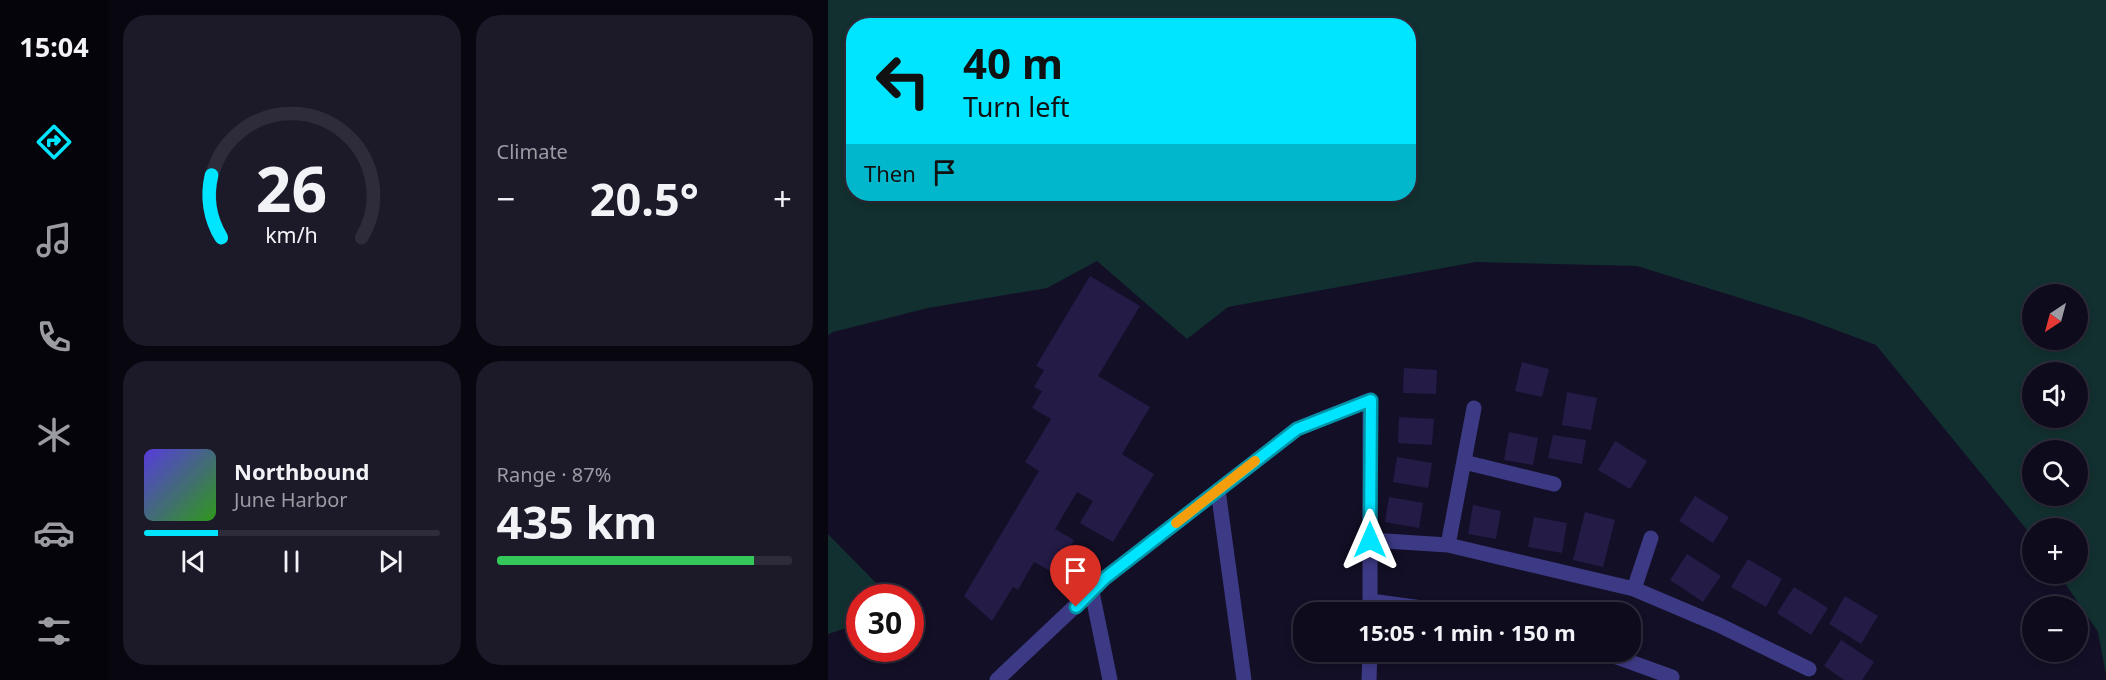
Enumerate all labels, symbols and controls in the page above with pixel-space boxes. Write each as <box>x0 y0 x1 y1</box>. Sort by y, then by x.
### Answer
text: 15:04 <box>19 28 89 65</box>
text: 40 m <box>963 34 1063 91</box>
icon: left <box>864 42 942 120</box>
text: Turn left <box>963 88 1069 125</box>
icon: directions <box>33 121 75 163</box>
text: Climate <box>497 138 568 165</box>
text: 26 <box>256 145 327 230</box>
icon: arrive <box>928 156 961 189</box>
text: Then <box>864 158 916 188</box>
text: 20.5° <box>590 168 699 229</box>
text: − <box>497 176 515 221</box>
text: + <box>773 176 792 221</box>
icon: music <box>33 219 75 261</box>
text: km/h <box>265 220 318 249</box>
north arrow <box>2022 284 2088 350</box>
map controls <box>2022 284 2088 662</box>
icon: phone <box>33 316 75 358</box>
button: sound <box>2022 362 2088 428</box>
icon: climate <box>33 414 75 456</box>
button: search <box>2022 440 2088 506</box>
text: Northbound <box>234 456 369 486</box>
text: Range · 87% <box>497 461 611 488</box>
text: June Harbor <box>234 486 348 513</box>
text: 435 km <box>497 491 657 552</box>
position arrow <box>1338 508 1402 572</box>
icon: car <box>33 512 75 554</box>
button: + <box>2022 518 2088 584</box>
icon: previous <box>177 545 210 578</box>
icon: pause <box>275 545 308 578</box>
icon: next <box>374 545 407 578</box>
pin <box>1050 545 1101 607</box>
icon: arrive <box>1059 554 1092 587</box>
speed limit sign: 30 <box>846 584 924 662</box>
button: − <box>2022 596 2088 662</box>
icon: filters <box>33 610 75 652</box>
text: 15:05 · 1 min · 150 m <box>1358 617 1576 647</box>

